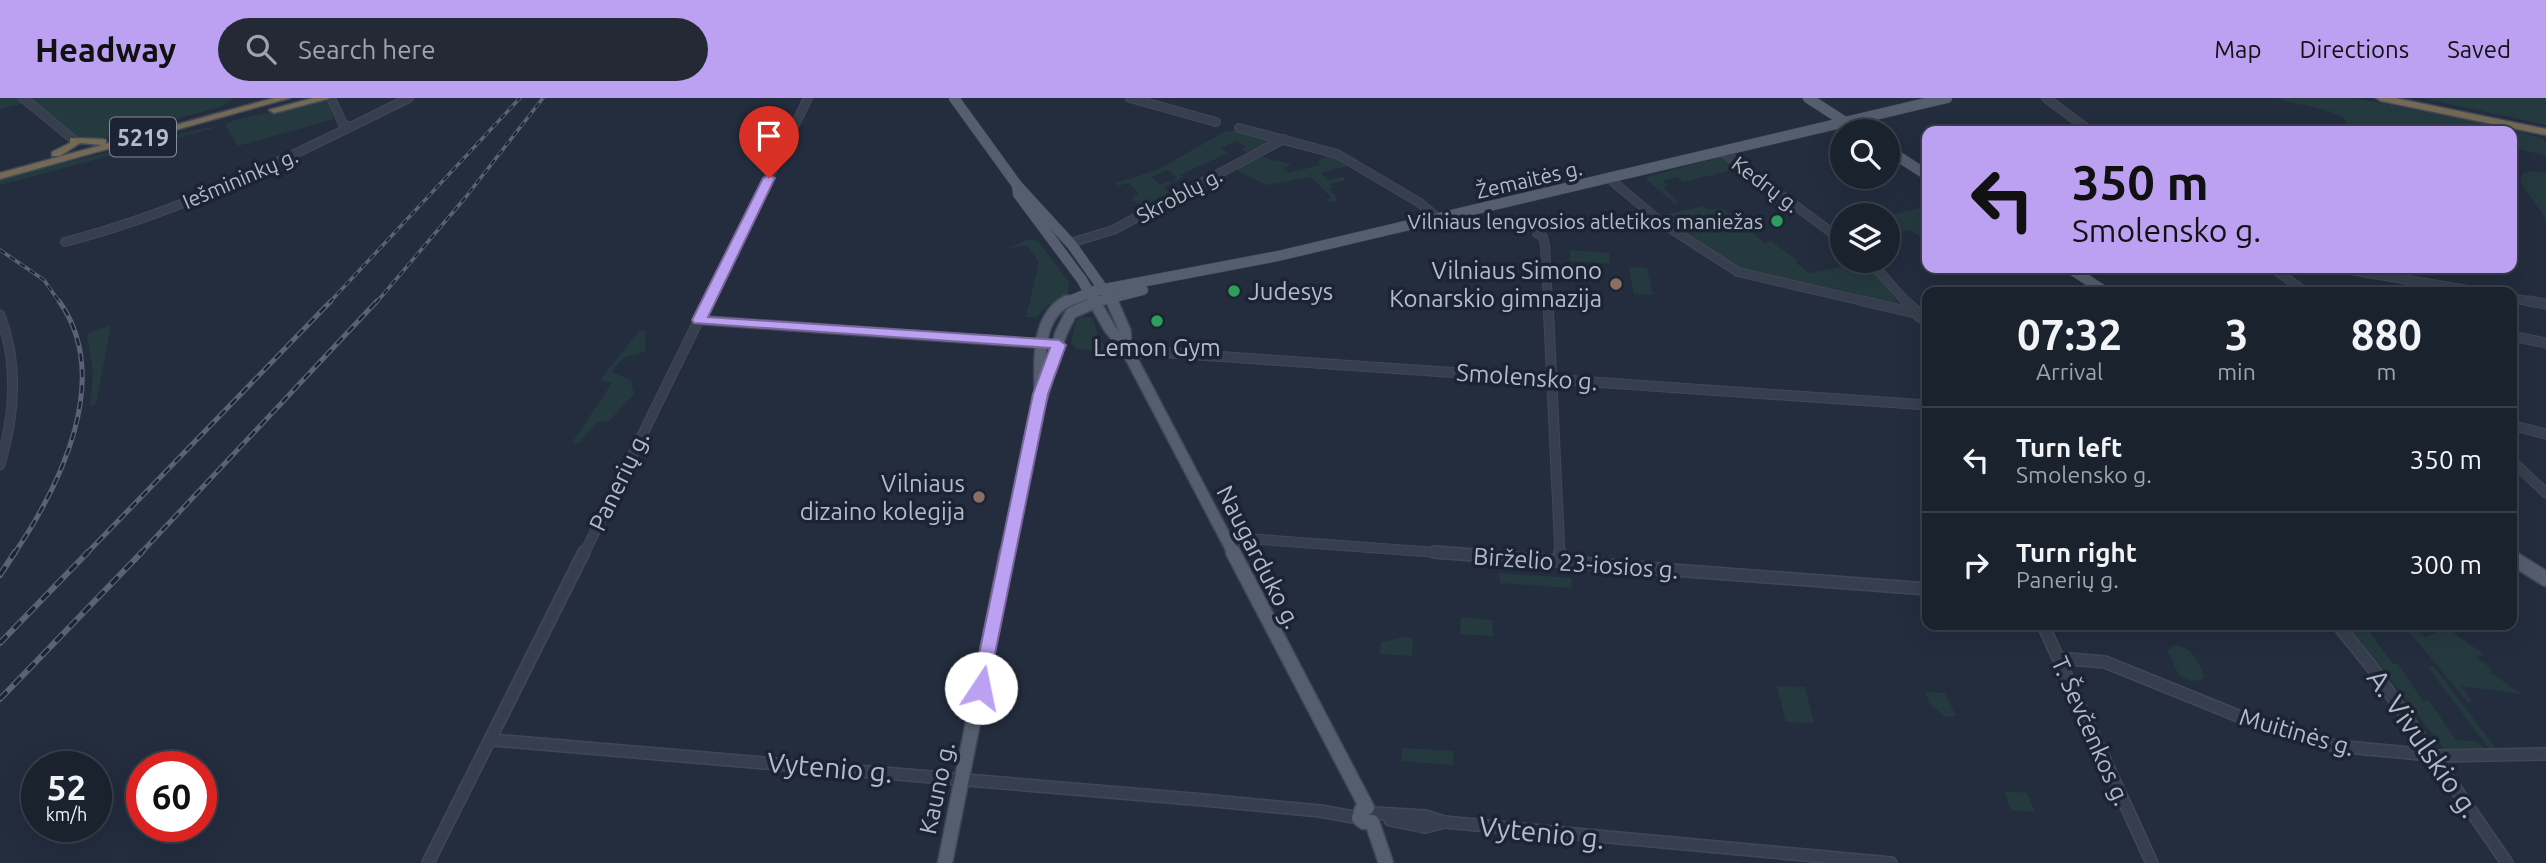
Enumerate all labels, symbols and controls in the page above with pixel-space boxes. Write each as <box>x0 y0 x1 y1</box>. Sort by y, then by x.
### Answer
search box <box>218 18 708 81</box>
icon: search <box>242 30 280 68</box>
text: Headway <box>35 31 176 68</box>
text: Search here <box>298 35 436 64</box>
text: Map <box>2214 36 2261 63</box>
text: Directions <box>2299 36 2409 63</box>
text: Saved <box>2447 36 2511 63</box>
pin <box>739 106 799 178</box>
icon: arrive <box>750 117 788 155</box>
road number: 5219 <box>110 118 176 156</box>
map controls <box>1830 119 1900 273</box>
button: search <box>1830 119 1900 189</box>
street label: Iešmininkų g. <box>179 143 301 213</box>
street label: Kedrų g. <box>1727 151 1805 217</box>
icon: left <box>1957 154 2048 245</box>
text: 350 m <box>2072 154 2209 209</box>
street label: Žemaitės g. <box>1473 155 1585 203</box>
street label: Skroblų g. <box>1132 162 1226 228</box>
button: layers <box>1830 203 1900 273</box>
place label: Vilniaus lengvosios atletikos maniežas <box>1408 209 1763 233</box>
text: Smolensko g. <box>2072 212 2261 248</box>
marker: Vilniaus lengvosios atletikos maniežas <box>1769 213 1785 229</box>
place label: Vilniaus Simono Konarskio gimnazija <box>1389 257 1602 312</box>
marker: Vilniaus Simono Konarskio gimnazija <box>1608 276 1624 292</box>
place label: Judesys <box>1248 278 1333 305</box>
marker: Judesys <box>1226 283 1242 299</box>
text: 07:32 <box>2017 311 2122 358</box>
text: 3 <box>2225 311 2248 358</box>
text: 880 <box>2351 311 2422 358</box>
marker: Lemon Gym <box>1149 313 1165 329</box>
place label: Lemon Gym <box>1093 334 1221 361</box>
street label: Smolensko g. <box>1455 359 1599 395</box>
text: Arrival <box>2036 359 2103 384</box>
text: min <box>2217 359 2256 384</box>
text: m <box>2376 359 2396 384</box>
street label: Panerių g. <box>583 427 655 535</box>
text: Turn left <box>2016 433 2122 462</box>
icon: left <box>1957 441 1995 479</box>
text: 350 m <box>2410 445 2482 474</box>
text: Smolensko g. <box>2016 462 2152 487</box>
place label: Vilniaus dizaino kolegija <box>800 470 965 525</box>
street label: Naugarduko g. <box>1211 481 1307 633</box>
marker: Vilniaus dizaino kolegija <box>971 489 987 505</box>
text: Turn right <box>2016 538 2137 567</box>
street label: Birželio 23-iosios g. <box>1472 542 1680 584</box>
icon: right <box>1957 546 1995 584</box>
text: 300 m <box>2410 550 2482 579</box>
text: Panerių g. <box>2016 567 2119 592</box>
position arrow <box>944 651 1018 725</box>
street label: T. Ševčenkos g. <box>2046 652 2137 810</box>
street label: A. Vivulskio g. <box>2362 663 2486 823</box>
street label: Muitinės g. <box>2236 703 2358 761</box>
street label: Kauno g. <box>914 739 960 837</box>
street label: Vytenio g. <box>766 746 894 788</box>
speed limit sign: 60 <box>126 751 217 842</box>
text: 52 <box>47 767 86 807</box>
text: km/h <box>46 804 87 824</box>
street label: Vytenio g. <box>1478 810 1606 854</box>

